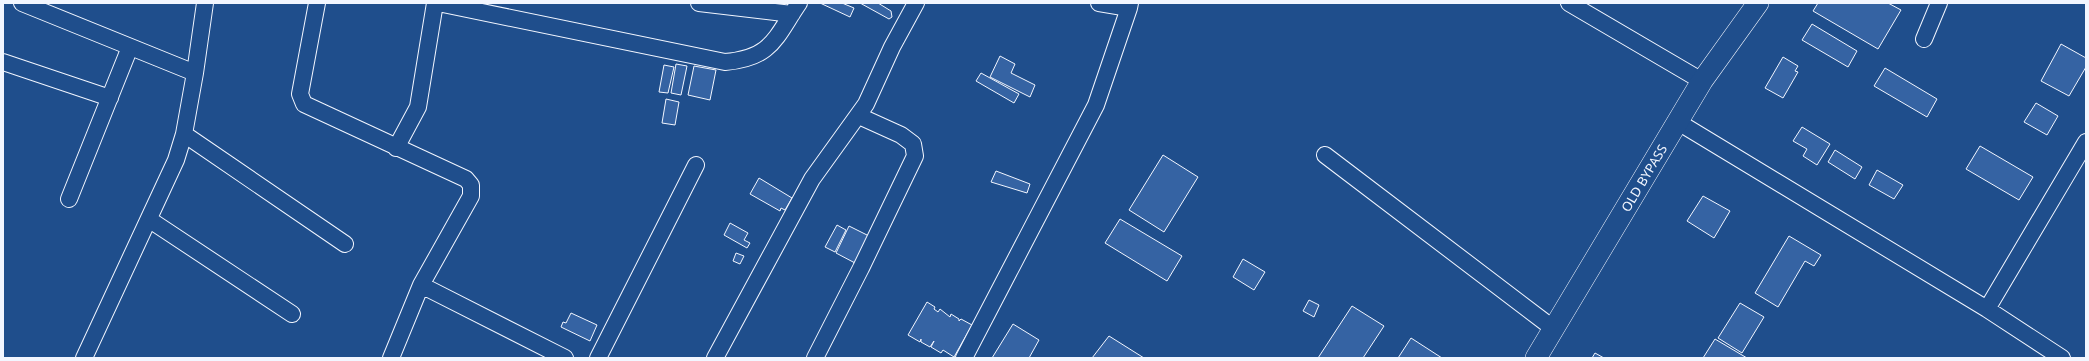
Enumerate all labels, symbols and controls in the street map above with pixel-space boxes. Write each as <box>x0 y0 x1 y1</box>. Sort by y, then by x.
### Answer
street label: OLD BYPASS <box>1617 141 1671 215</box>

